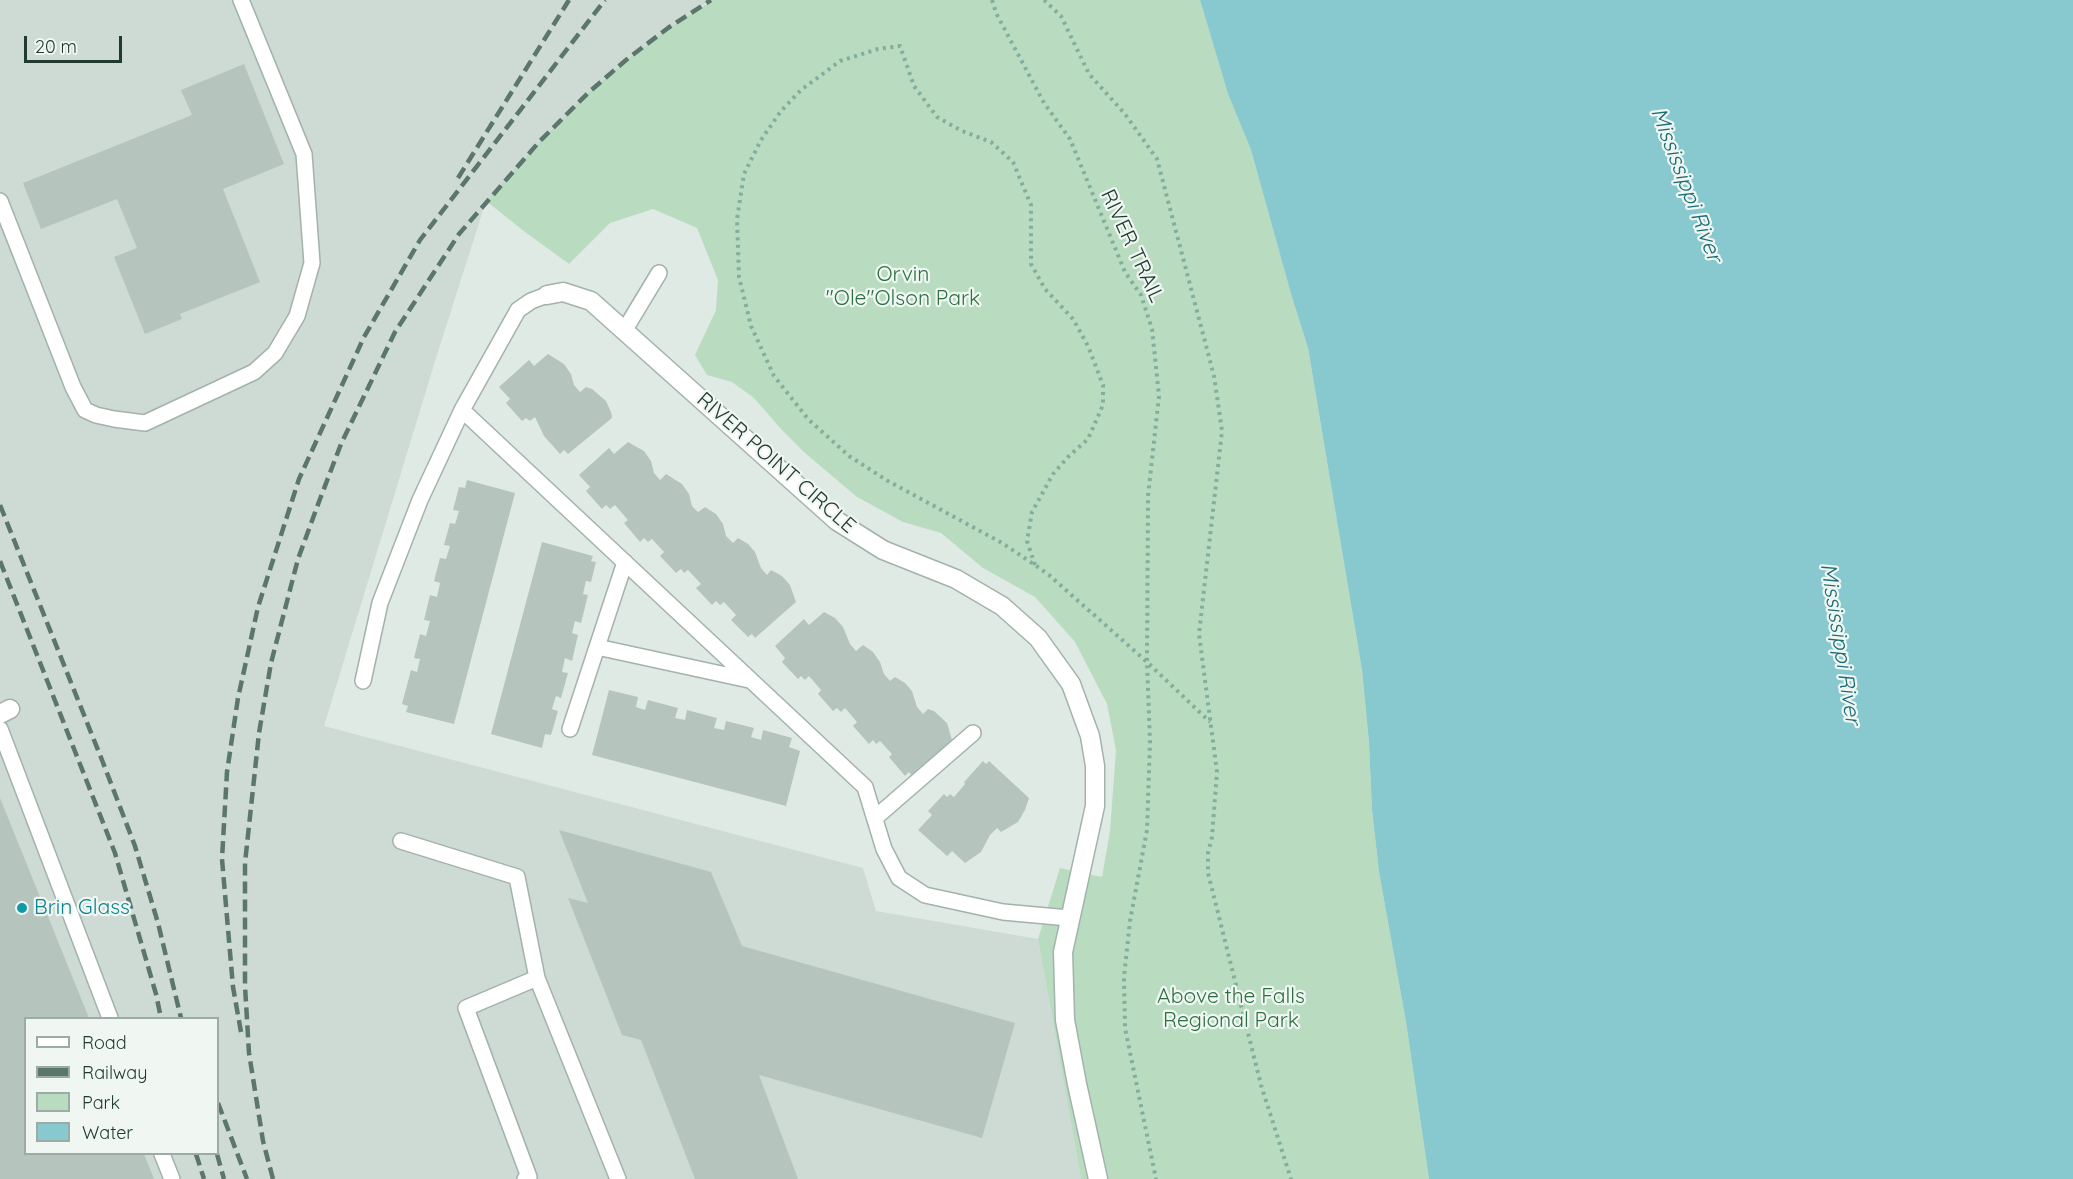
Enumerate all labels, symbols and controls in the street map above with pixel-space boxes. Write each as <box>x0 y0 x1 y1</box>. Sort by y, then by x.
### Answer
scale bar <box>27 24 124 62</box>
text: 20 m <box>35 35 77 58</box>
water label: Mississippi River <box>1644 104 1728 266</box>
street label: RIVER TRAIL <box>1095 185 1169 307</box>
park label: Orvin "Ole"Olson Park <box>826 262 980 312</box>
street label: RIVER POINT CIRCLE <box>691 387 861 539</box>
water label: Mississippi River <box>1814 562 1866 726</box>
place label: Brin Glass <box>34 895 130 921</box>
marker: Brin Glass <box>15 901 29 915</box>
park label: Above the Falls Regional Park <box>1157 984 1305 1034</box>
legend <box>24 1017 219 1155</box>
text: Road <box>82 1031 127 1054</box>
text: Railway <box>82 1061 148 1084</box>
text: Park <box>82 1091 120 1114</box>
text: Water <box>82 1121 133 1144</box>

